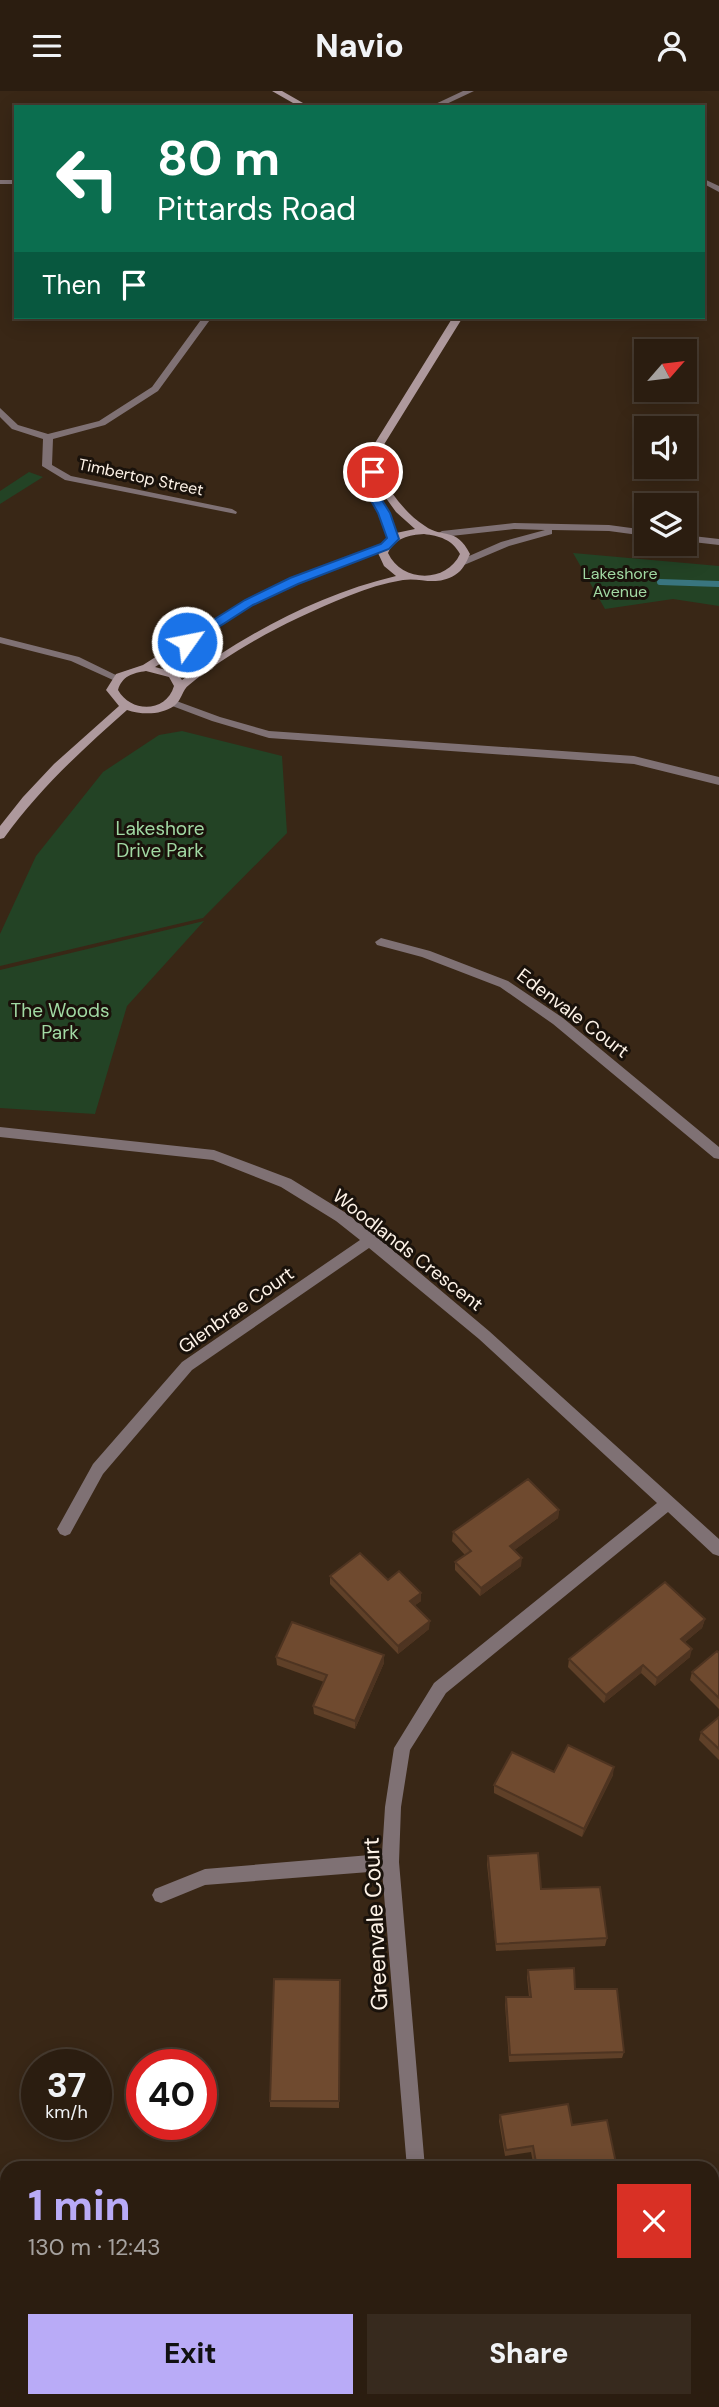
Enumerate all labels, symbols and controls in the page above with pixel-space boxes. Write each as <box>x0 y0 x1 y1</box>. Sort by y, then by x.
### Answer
text: Navio <box>315 25 404 67</box>
icon: menu <box>28 27 66 65</box>
icon: person <box>653 27 691 65</box>
text: 80 m <box>157 126 280 190</box>
icon: left <box>42 133 133 224</box>
text: Pittards Road <box>157 188 356 230</box>
icon: arrive <box>115 266 153 304</box>
text: Then <box>42 268 101 302</box>
north arrow <box>634 339 696 403</box>
map controls <box>634 339 697 556</box>
button: sound <box>634 416 697 479</box>
pin <box>343 442 403 502</box>
icon: arrive <box>354 453 392 491</box>
street label: Timbertop Street <box>77 454 205 500</box>
button: layers <box>634 493 697 556</box>
park label: Lakeshore Avenue <box>582 563 658 602</box>
position arrow <box>150 605 224 679</box>
park label: Lakeshore Drive Park <box>115 816 205 863</box>
street label: Edenvale Court <box>512 963 634 1063</box>
park label: The Woods Park <box>11 998 109 1045</box>
street label: Woodlands Crescent <box>328 1183 488 1317</box>
street label: Glenbrae Court <box>173 1261 299 1359</box>
street label: Greenvale Court <box>355 1836 395 2012</box>
speed limit sign: 40 <box>126 2049 217 2140</box>
text: 37 <box>47 2062 86 2108</box>
text: km/h <box>45 2100 88 2124</box>
text: 1 min <box>28 2178 131 2233</box>
button: close <box>617 2184 691 2258</box>
text: 130 m · 12:43 <box>28 2232 161 2262</box>
button: Exit <box>28 2314 353 2394</box>
button: Share <box>367 2314 691 2394</box>

